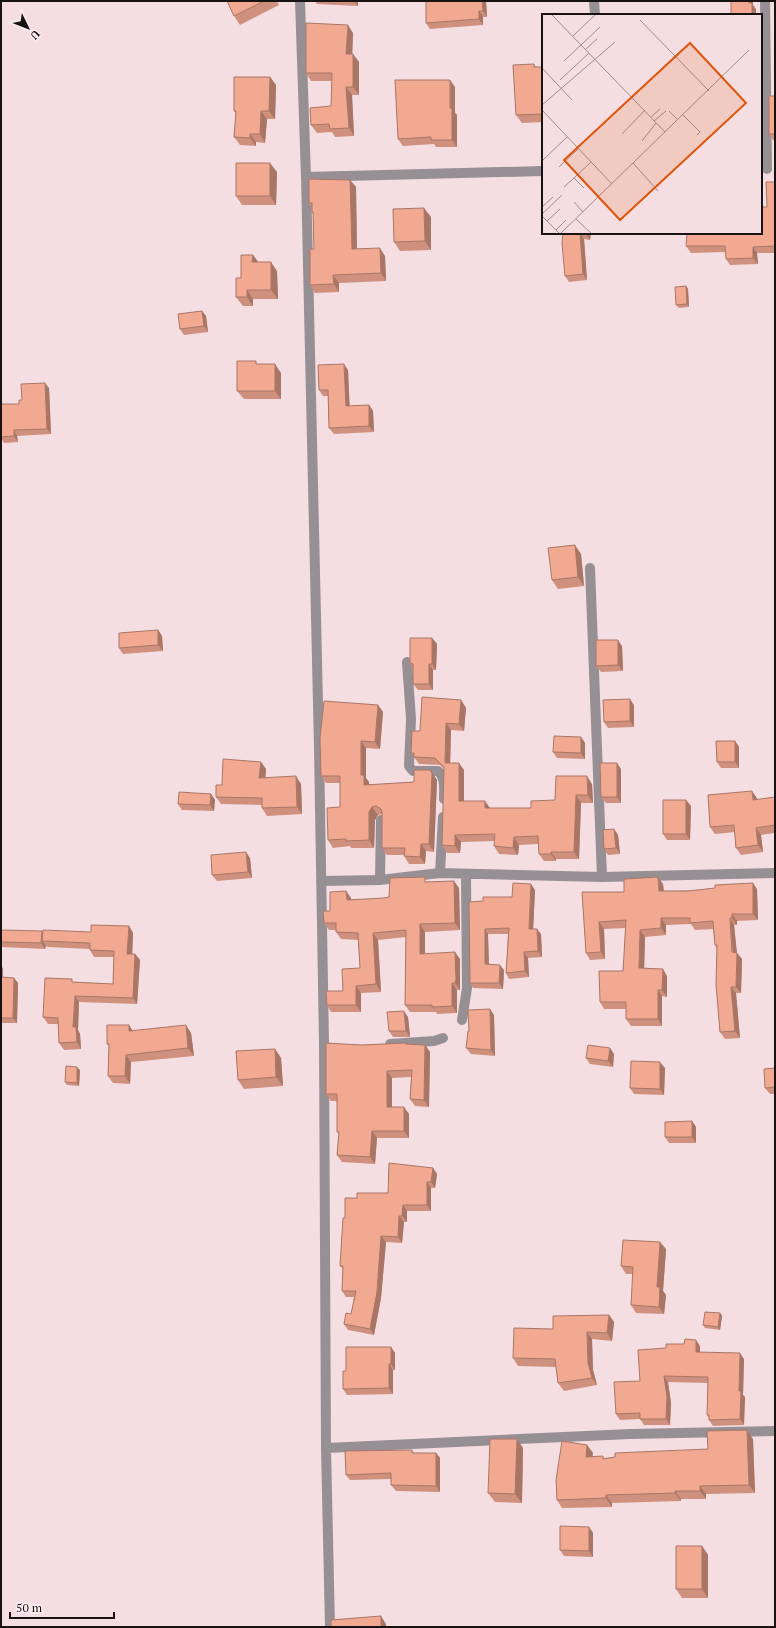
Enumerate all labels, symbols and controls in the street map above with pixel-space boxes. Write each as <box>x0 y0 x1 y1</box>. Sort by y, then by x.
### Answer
north arrow <box>8 8 48 48</box>
inset map <box>542 14 762 234</box>
text: U <box>27 27 43 43</box>
scale bar <box>10 1594 114 1620</box>
text: 50 m <box>16 1600 43 1615</box>

